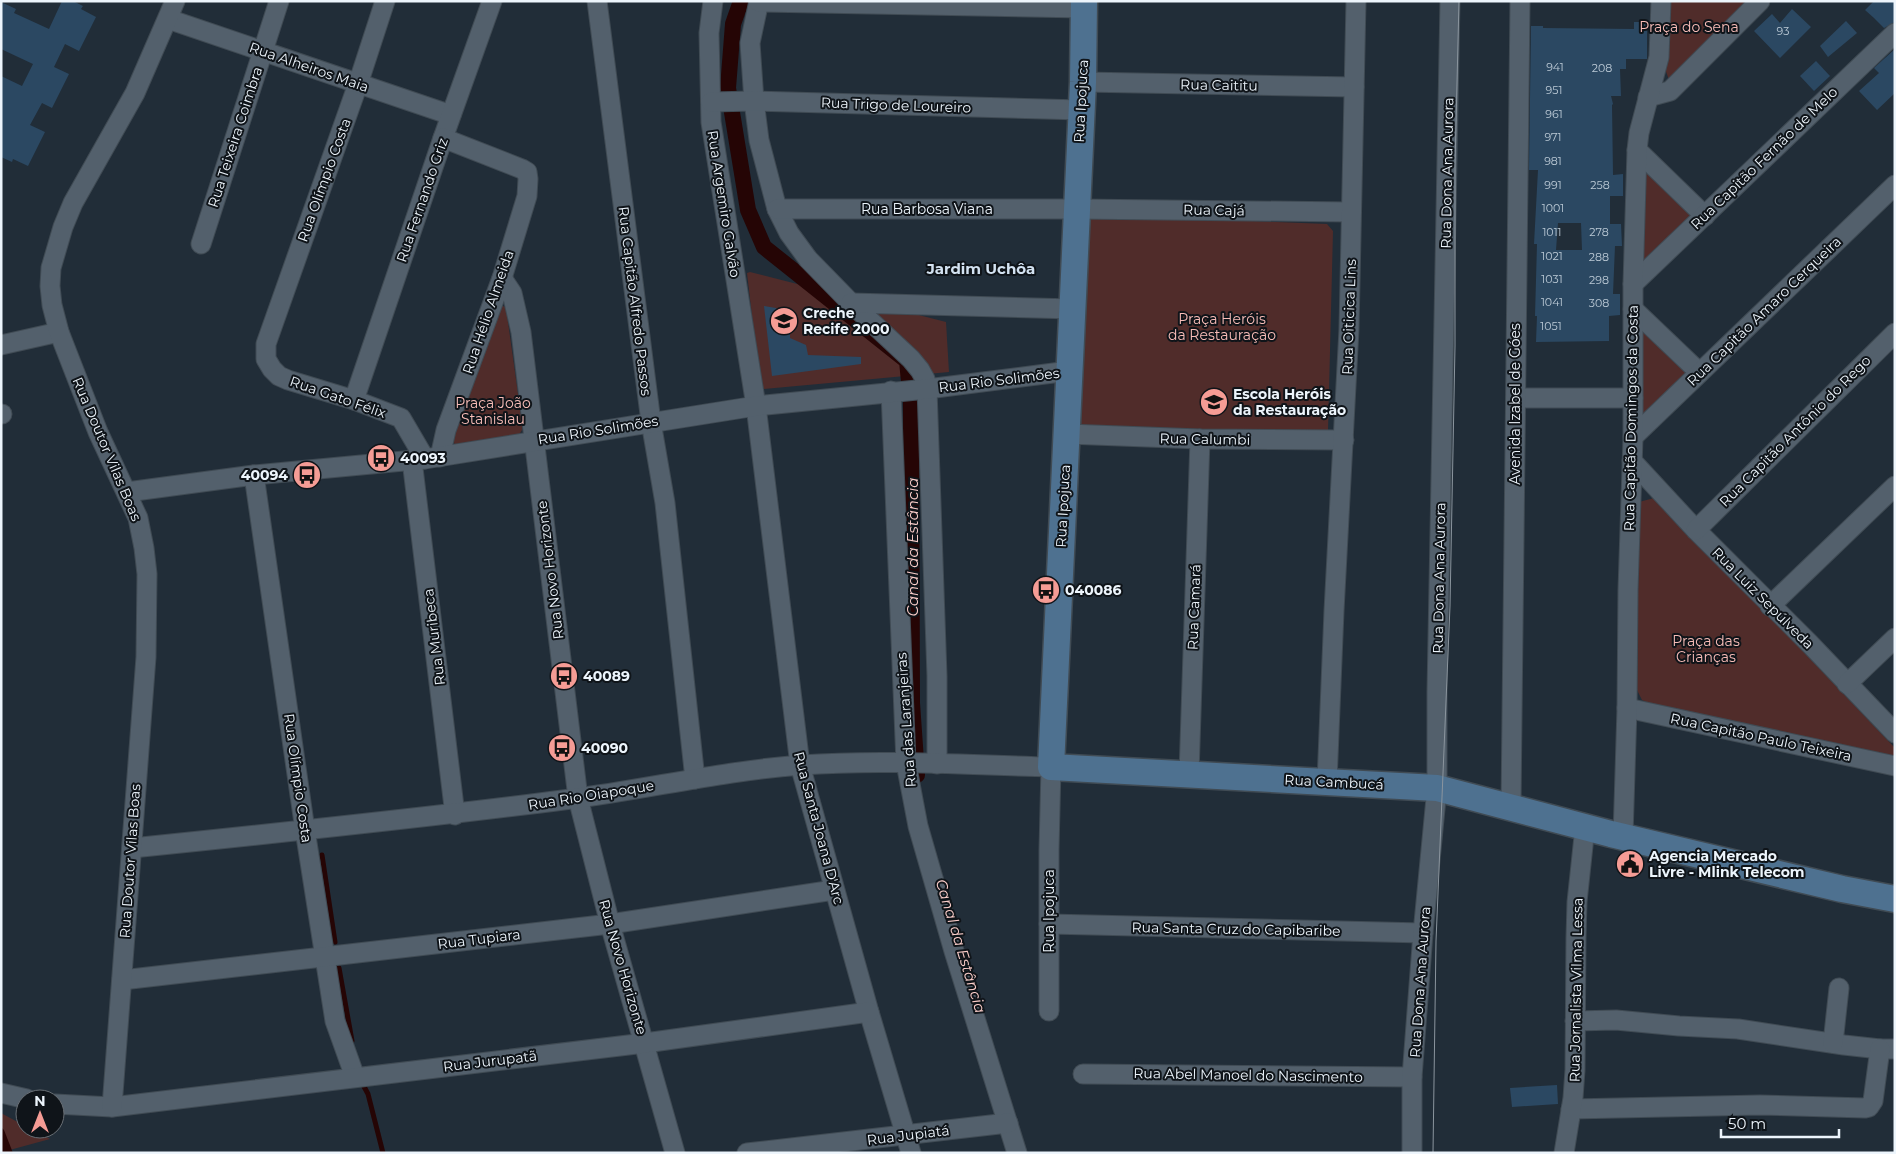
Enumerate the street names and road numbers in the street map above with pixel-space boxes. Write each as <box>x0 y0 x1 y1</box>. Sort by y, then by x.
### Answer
street label: Rua Alheiros Maia <box>247 38 371 96</box>
street label: Rua Ipojuca <box>1070 59 1092 143</box>
street label: Rua Teixeira Coimbra <box>204 64 266 210</box>
street label: Rua Caititu <box>1180 75 1258 95</box>
street label: Rua Capitão Fernão de Melo <box>1687 83 1841 233</box>
street label: Rua Trigo de Loureiro <box>821 93 972 117</box>
street label: Rua Dona Ana Aurora <box>1437 97 1457 249</box>
street label: Rua Olímpio Costa <box>293 116 355 244</box>
street label: Rua Argemiro Galvão <box>703 129 745 279</box>
street label: Rua Fernando Griz <box>392 135 452 265</box>
street label: Rua Barbosa Viana <box>861 200 993 218</box>
street label: Rua Cajá <box>1183 200 1245 220</box>
street label: Rua Capitão Alfredo Passos <box>614 205 656 397</box>
street label: Rua Capitão Amaro Cerqueira <box>1683 232 1845 390</box>
street label: Rua Hélio Almeida <box>458 248 518 376</box>
street label: Rua Oiticica Lins <box>1338 259 1360 375</box>
street label: Rua Capitão Domingos da Costa <box>1620 305 1642 531</box>
street label: Avenida Izabel de Góes <box>1506 323 1524 485</box>
street label: Rua Capitão Antônio do Rego <box>1715 351 1875 511</box>
street label: Rua Rio Solimões <box>938 364 1061 396</box>
street label: Rua Gato Félix <box>288 372 389 422</box>
street label: Rua Doutor Vilas Boas <box>68 374 146 524</box>
street label: Rua Rio Solimões <box>537 412 660 448</box>
street label: Rua Calumbi <box>1159 429 1251 449</box>
street label: Rua Ipojuca <box>1052 464 1074 548</box>
street label: Rua Novo Horizonte <box>533 500 567 640</box>
street label: Rua Dona Ana Aurora <box>1429 502 1449 654</box>
street label: Rua Luiz Sepúlveda <box>1708 543 1818 653</box>
street label: Rua Camará <box>1184 564 1204 650</box>
street label: Rua Muribeca <box>419 587 449 687</box>
street label: Rua das Laranjeiras <box>892 652 920 788</box>
street label: Rua Capitão Paulo Teixeira <box>1669 709 1853 765</box>
street label: Rua Olímpio Costa <box>280 712 316 844</box>
street label: Rua Santa Joana D'Arc <box>790 750 848 906</box>
street label: Rua Cambucá <box>1284 770 1384 794</box>
street label: Rua Rio Oiapoque <box>527 776 655 814</box>
street label: Rua Doutor Vilas Boas <box>116 783 144 939</box>
street label: Rua Ipojuca <box>1040 869 1058 953</box>
street label: Rua Novo Horizonte <box>595 897 651 1037</box>
street label: Rua Jornalista Vilma Lessa <box>1565 898 1587 1082</box>
street label: Rua Dona Ana Aurora <box>1406 906 1434 1058</box>
street label: Rua Santa Cruz do Capibaribe <box>1131 918 1341 940</box>
street label: Rua Tupiara <box>436 925 522 953</box>
street label: Rua Jurupatã <box>442 1046 538 1076</box>
street label: Rua Abel Manoel do Nascimento <box>1133 1064 1363 1086</box>
street label: Rua Jupiatá <box>866 1121 950 1149</box>

